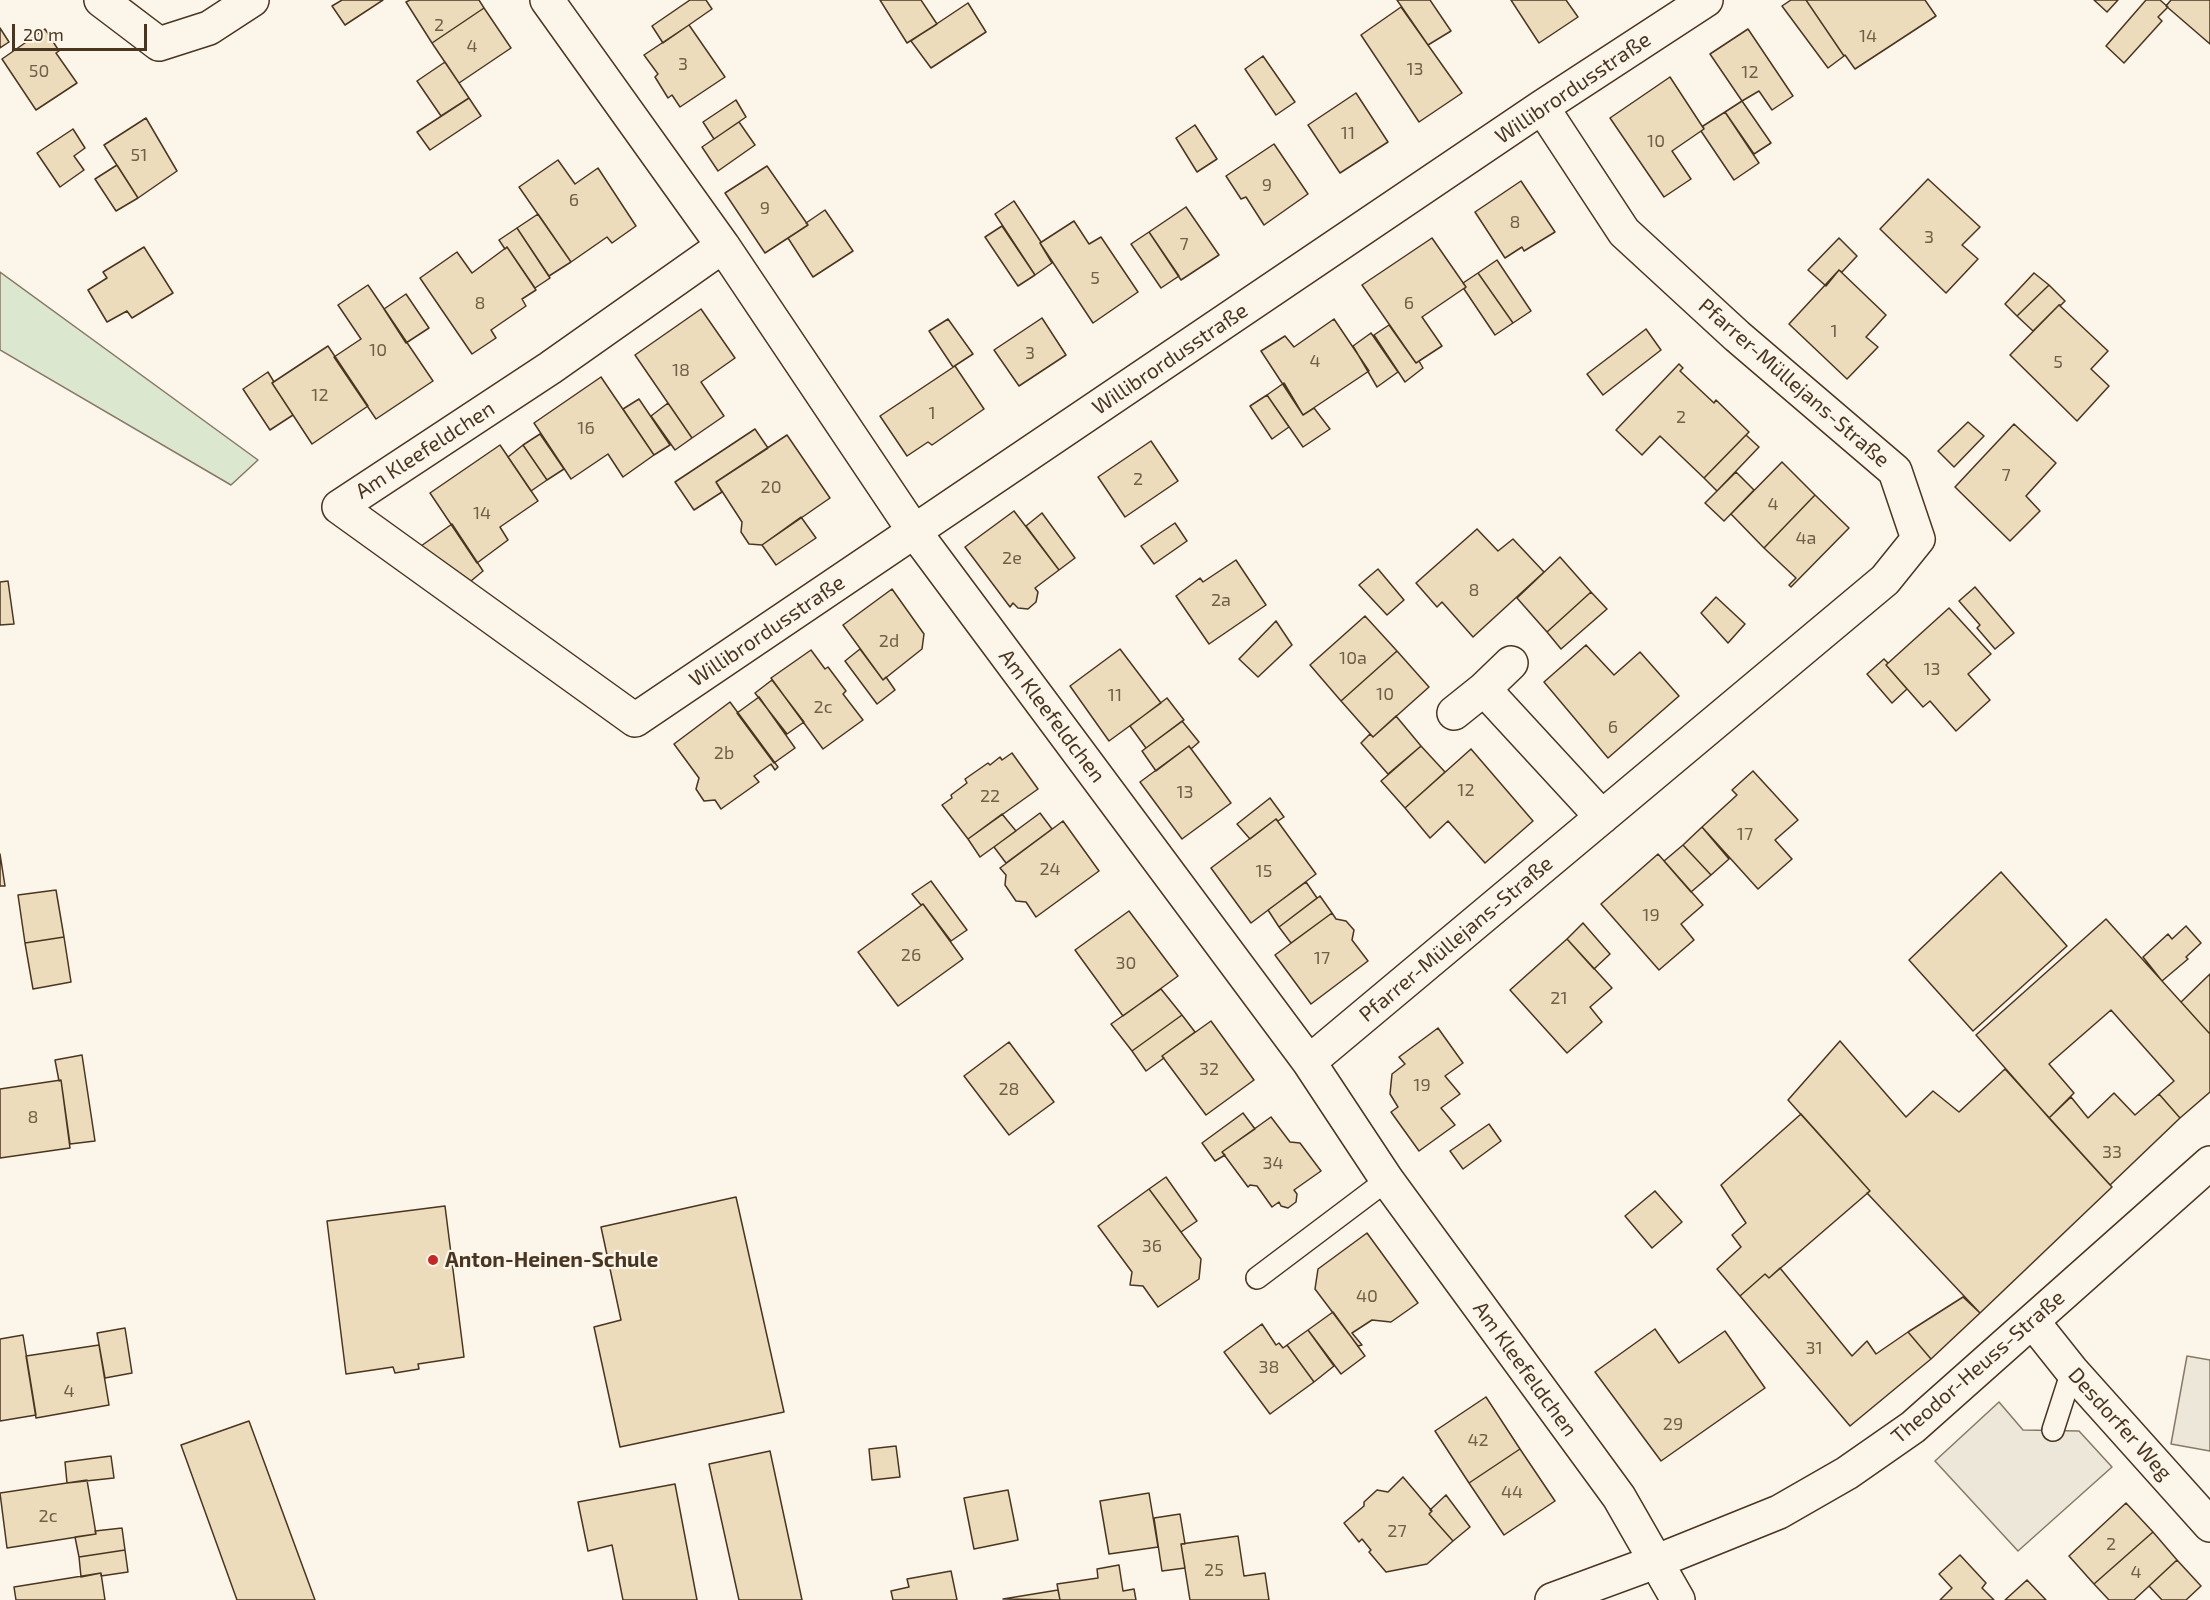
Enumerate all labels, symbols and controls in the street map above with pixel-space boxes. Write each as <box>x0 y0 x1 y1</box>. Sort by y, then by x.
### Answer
scale bar <box>15 12 150 50</box>
house number: 2 <box>434 14 444 36</box>
text: 20 m <box>23 23 64 45</box>
house number: 14 <box>1859 25 1877 47</box>
street label: Willibrordusstraße <box>1491 27 1655 149</box>
house number: 4 <box>466 35 478 57</box>
house number: 3 <box>678 53 688 75</box>
house number: 13 <box>1406 58 1424 80</box>
house number: 50 <box>29 60 49 82</box>
house number: 12 <box>1741 61 1759 83</box>
house number: 11 <box>1341 122 1355 144</box>
house number: 10 <box>1647 130 1665 152</box>
house number: 51 <box>131 144 147 166</box>
house number: 9 <box>1262 174 1272 196</box>
house number: 6 <box>569 189 579 211</box>
house number: 9 <box>760 197 770 219</box>
house number: 8 <box>1510 211 1520 233</box>
house number: 3 <box>1924 226 1934 248</box>
house number: 7 <box>1179 233 1189 255</box>
house number: 5 <box>1090 267 1100 289</box>
house number: 8 <box>475 292 485 314</box>
house number: 6 <box>1404 292 1414 314</box>
street label: Pfarrer-Müllejans-Straße <box>1693 293 1895 473</box>
street label: Willibrordusstraße <box>1088 298 1252 420</box>
house number: 1 <box>1830 320 1838 342</box>
house number: 10 <box>369 339 387 361</box>
house number: 3 <box>1025 342 1035 364</box>
house number: 4 <box>1309 350 1321 372</box>
house number: 5 <box>2053 351 2063 373</box>
house number: 18 <box>672 359 690 381</box>
house number: 12 <box>311 384 329 406</box>
street label: Am Kleefeldchen <box>351 396 499 504</box>
house number: 1 <box>928 402 936 424</box>
house number: 2 <box>1676 406 1686 428</box>
house number: 16 <box>577 417 595 439</box>
house number: 7 <box>2001 464 2011 486</box>
house number: 2 <box>1133 468 1143 490</box>
house number: 20 <box>761 476 781 498</box>
house number: 4 <box>1767 493 1779 515</box>
house number: 14 <box>473 502 491 524</box>
house number: 4a <box>1796 527 1816 549</box>
house number: 2e <box>1002 547 1022 569</box>
street label: Willibrordusstraße <box>685 570 849 692</box>
house number: 8 <box>1469 579 1479 601</box>
house number: 2a <box>1211 589 1231 611</box>
house number: 2d <box>879 630 899 652</box>
street label: Am Kleefeldchen <box>994 644 1110 788</box>
house number: 10a <box>1339 647 1367 669</box>
house number: 13 <box>1923 658 1941 680</box>
house number: 10 <box>1376 683 1394 705</box>
house number: 11 <box>1108 684 1122 706</box>
house number: 2c <box>814 696 832 718</box>
house number: 6 <box>1608 716 1618 738</box>
house number: 2b <box>714 742 734 764</box>
house number: 12 <box>1457 779 1475 801</box>
house number: 13 <box>1176 781 1194 803</box>
house number: 22 <box>980 785 1000 807</box>
house number: 17 <box>1737 823 1753 845</box>
street label: Pfarrer-Müllejans-Straße <box>1354 851 1558 1027</box>
house number: 24 <box>1039 858 1061 880</box>
house number: 15 <box>1256 860 1272 882</box>
house number: 19 <box>1642 904 1660 926</box>
house number: 26 <box>901 944 921 966</box>
house number: 17 <box>1314 947 1330 969</box>
house number: 30 <box>1116 952 1136 974</box>
house number: 21 <box>1550 987 1568 1009</box>
house number: 32 <box>1199 1058 1219 1080</box>
house number: 19 <box>1413 1074 1431 1096</box>
house number: 28 <box>998 1078 1020 1100</box>
house number: 8 <box>28 1106 38 1128</box>
house number: 33 <box>2102 1141 2122 1163</box>
house number: 34 <box>1262 1152 1284 1174</box>
house number: 36 <box>1142 1235 1162 1257</box>
place label: Anton-Heinen-Schule <box>445 1247 658 1273</box>
marker: Anton-Heinen-Schule <box>426 1253 440 1267</box>
house number: 40 <box>1356 1285 1378 1307</box>
street label: Theodor-Heuss-Straße <box>1886 1285 2070 1449</box>
street label: Am Kleefeldchen <box>1468 1297 1582 1441</box>
house number: 31 <box>1805 1337 1823 1359</box>
house number: 38 <box>1259 1356 1279 1378</box>
street label: Desdorfer Weg <box>2063 1362 2177 1486</box>
house number: 4 <box>63 1380 75 1402</box>
house number: 29 <box>1663 1413 1683 1435</box>
house number: 42 <box>1467 1429 1489 1451</box>
house number: 44 <box>1501 1481 1523 1503</box>
house number: 2c <box>39 1505 57 1527</box>
house number: 27 <box>1387 1520 1407 1542</box>
house number: 2 <box>2106 1533 2116 1555</box>
house number: 25 <box>1204 1559 1224 1581</box>
house number: 4 <box>2130 1561 2142 1583</box>

